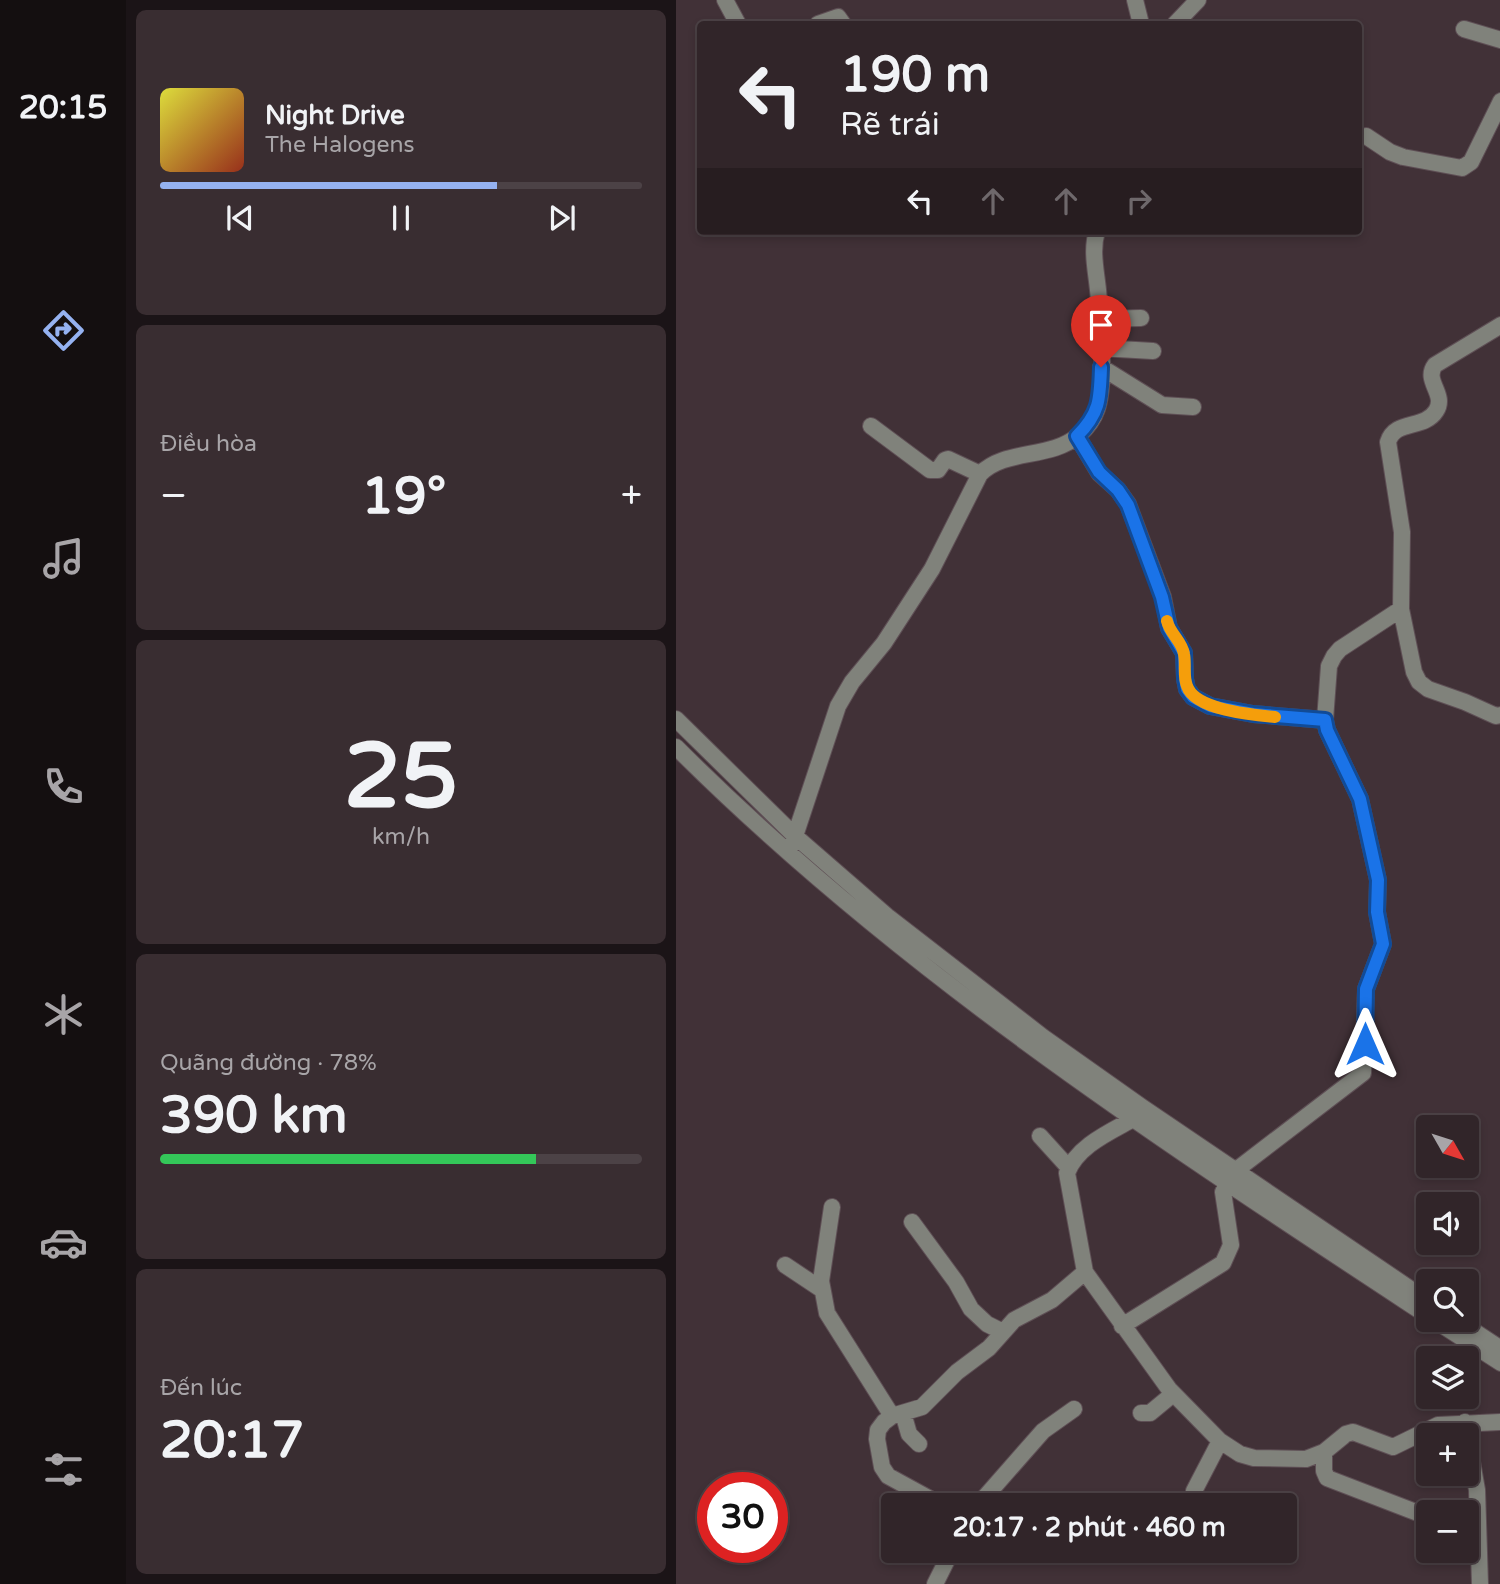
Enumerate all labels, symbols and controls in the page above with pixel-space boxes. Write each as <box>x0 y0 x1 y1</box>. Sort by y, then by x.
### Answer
text: 190 m <box>840 46 990 105</box>
icon: left <box>725 49 816 140</box>
text: 20:15 <box>19 89 107 127</box>
text: Night Drive <box>265 100 405 131</box>
text: Rẽ trái <box>840 106 940 144</box>
text: The Halogens <box>265 131 414 159</box>
icon: left <box>901 182 939 220</box>
icon: ahead <box>974 182 1012 220</box>
icon: ahead <box>1047 182 1085 220</box>
icon: right <box>1120 182 1158 220</box>
icon: previous <box>221 199 259 237</box>
icon: pause <box>382 199 420 237</box>
icon: next <box>543 199 581 237</box>
pin <box>1071 295 1131 367</box>
icon: directions <box>39 306 88 355</box>
icon: arrive <box>1082 306 1120 344</box>
text: Điều hòa <box>160 430 257 458</box>
text: 19° <box>361 465 446 528</box>
text: − <box>160 473 187 519</box>
text: + <box>621 473 642 519</box>
icon: music <box>39 534 88 583</box>
text: 25 <box>344 722 458 832</box>
icon: phone <box>39 762 88 811</box>
text: km/h <box>372 823 430 851</box>
icon: climate <box>39 990 88 1039</box>
position arrow <box>1328 1007 1402 1081</box>
text: Quãng đường · 78% <box>160 1049 377 1077</box>
text: 390 km <box>160 1084 348 1147</box>
north arrow <box>1416 1115 1479 1178</box>
map controls <box>1416 1115 1479 1563</box>
button: sound <box>1416 1192 1479 1255</box>
icon: car <box>39 1218 88 1267</box>
button: search <box>1416 1269 1479 1332</box>
button: layers <box>1416 1346 1479 1409</box>
text: Đến lúc <box>160 1374 242 1402</box>
text: 20:17 <box>160 1409 304 1472</box>
button: + <box>1416 1423 1479 1486</box>
icon: filters <box>39 1445 88 1494</box>
speed limit sign: 30 <box>697 1472 788 1563</box>
button: − <box>1416 1500 1479 1563</box>
text: 20:17 · 2 phút · 460 m <box>952 1512 1226 1543</box>

